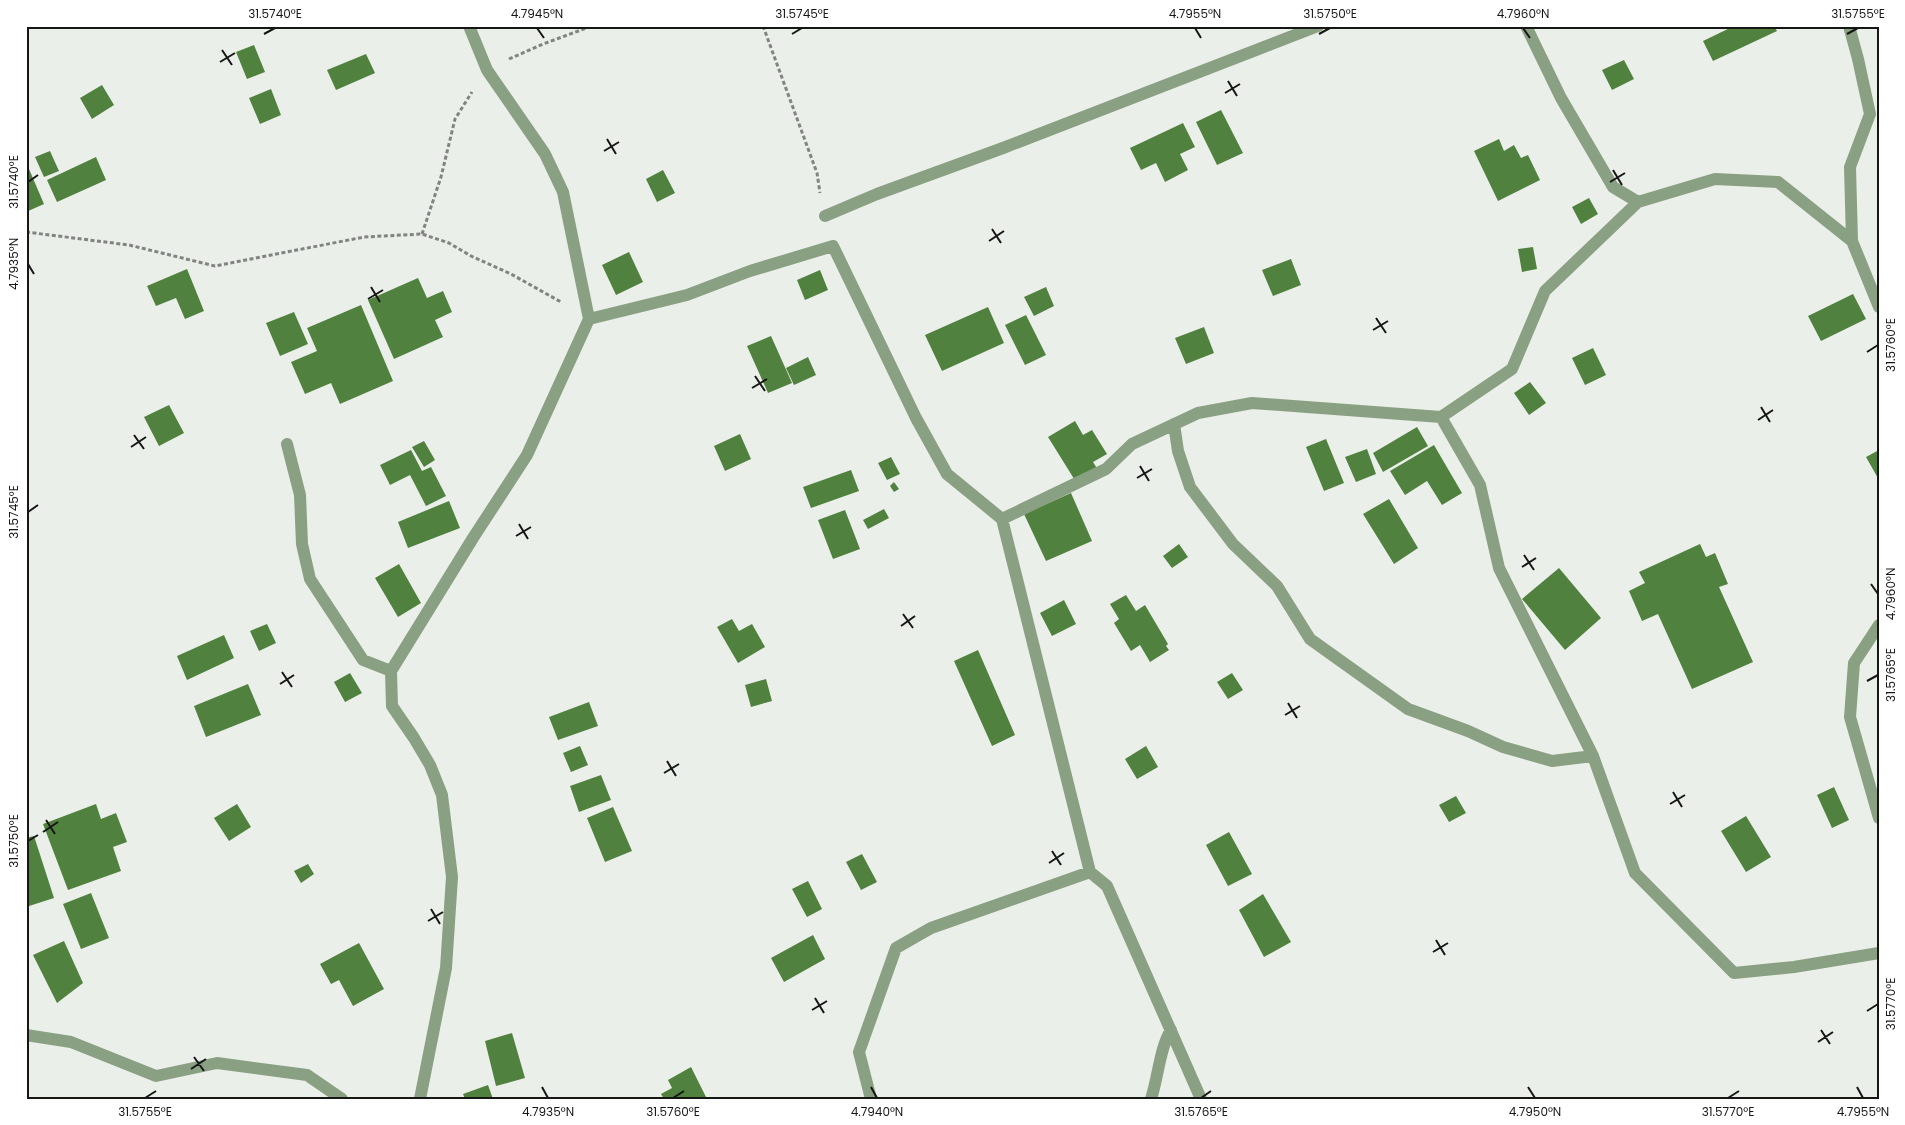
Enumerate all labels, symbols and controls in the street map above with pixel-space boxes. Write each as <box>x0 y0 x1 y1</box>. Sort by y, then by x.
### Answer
text: 31.5740°E <box>248 5 302 22</box>
text: 4.7945°N <box>511 5 563 22</box>
text: 31.5745°E <box>775 5 829 22</box>
text: 4.7955°N <box>1169 5 1221 22</box>
text: 31.5750°E <box>1303 5 1357 22</box>
text: 4.7960°N <box>1497 5 1549 22</box>
text: 31.5755°E <box>1831 5 1885 22</box>
text: 31.5740°E <box>5 155 22 209</box>
text: 4.7935°N <box>5 238 22 290</box>
text: 31.5760°E <box>1882 318 1899 372</box>
text: 31.5745°E <box>5 485 22 539</box>
text: 4.7960°N <box>1882 568 1899 620</box>
text: 31.5765°E <box>1882 648 1899 702</box>
text: 31.5750°E <box>5 814 22 868</box>
text: 31.5770°E <box>1882 978 1899 1030</box>
text: 31.5755°E <box>118 1103 172 1120</box>
text: 4.7935°N <box>522 1103 574 1120</box>
text: 31.5760°E <box>646 1103 700 1120</box>
text: 4.7940°N <box>851 1103 903 1120</box>
text: 31.5765°E <box>1174 1103 1228 1120</box>
text: 4.7950°N <box>1509 1103 1561 1120</box>
text: 31.5770°E <box>1702 1103 1754 1120</box>
text: 4.7955°N <box>1837 1103 1889 1120</box>

